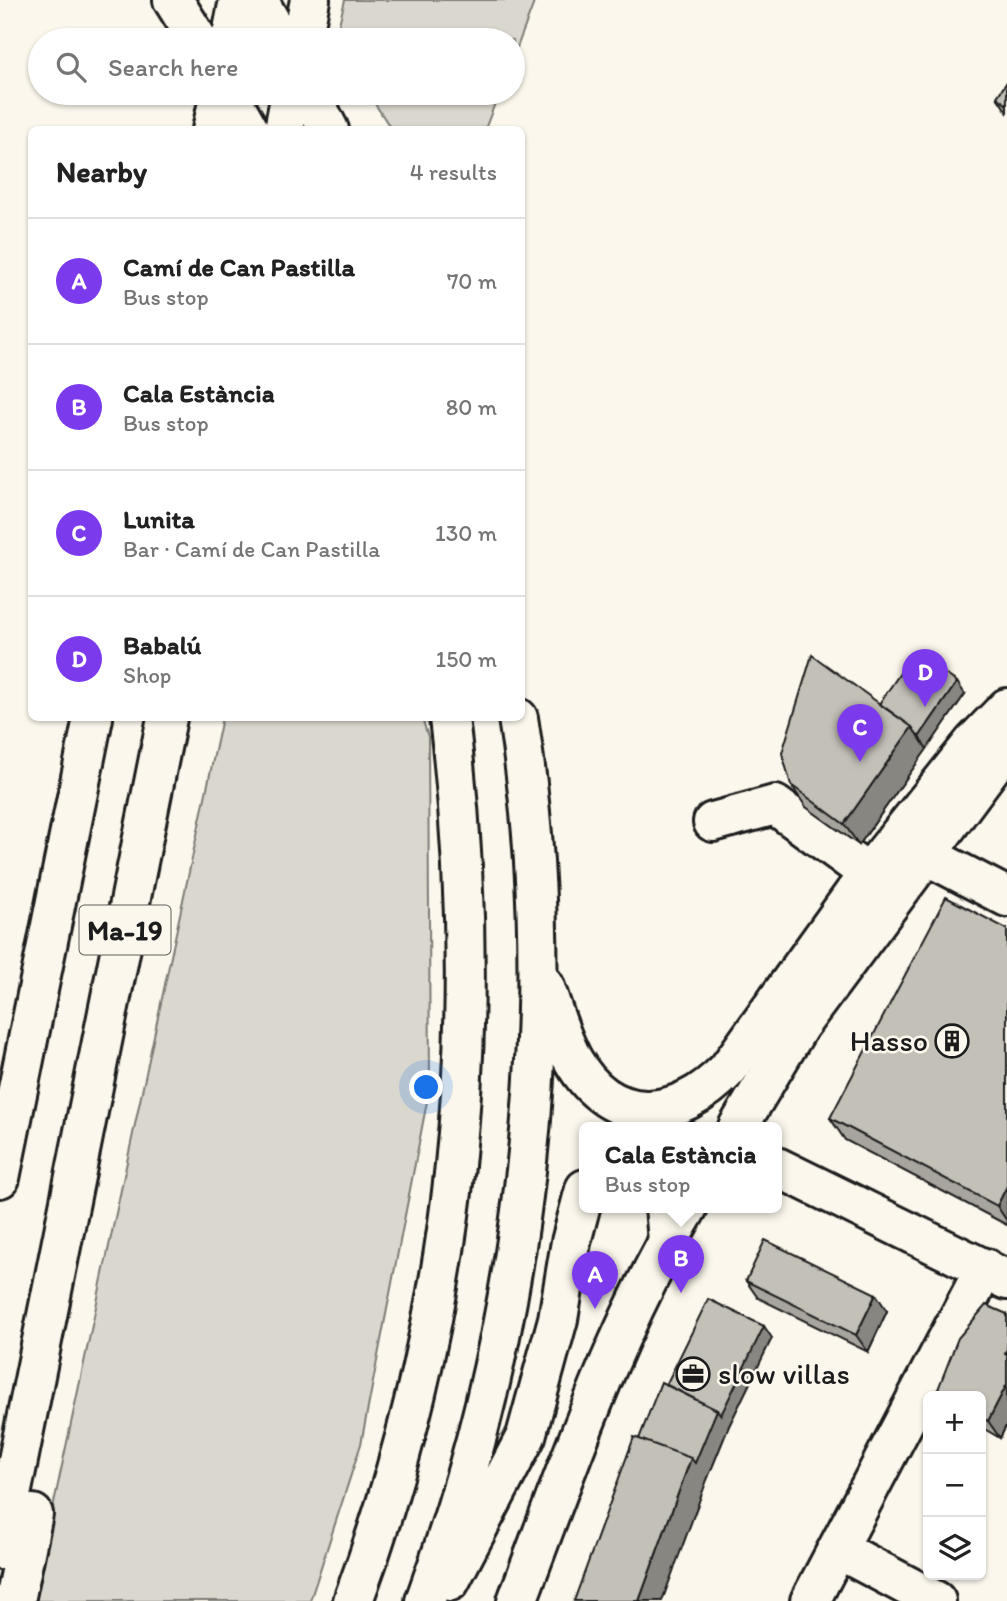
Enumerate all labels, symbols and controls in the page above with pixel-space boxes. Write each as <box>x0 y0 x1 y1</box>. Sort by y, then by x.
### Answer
search box <box>28 28 525 105</box>
icon: search <box>52 48 90 86</box>
text: Search here <box>108 51 238 83</box>
text: Nearby <box>56 153 147 190</box>
text: 4 results <box>410 158 497 186</box>
text: Camí de Can Pastilla <box>123 251 355 283</box>
text: A <box>72 267 86 295</box>
text: 70 m <box>447 267 497 295</box>
text: Bus stop <box>123 283 209 311</box>
text: Cala Estància <box>123 377 274 409</box>
text: B <box>72 393 86 421</box>
text: 80 m <box>446 393 497 421</box>
text: Bus stop <box>123 409 209 437</box>
text: Lunita <box>123 503 195 535</box>
text: C <box>72 519 86 547</box>
text: 130 m <box>435 519 497 547</box>
text: Bar · Camí de Can Pastilla <box>123 535 380 563</box>
text: Babalú <box>123 629 201 661</box>
text: D <box>71 645 87 673</box>
text: 150 m <box>436 645 497 673</box>
pin: D <box>902 649 948 707</box>
text: Shop <box>123 661 171 689</box>
pin: C <box>837 704 883 762</box>
road number: Ma-19 <box>80 906 170 954</box>
place label: Hasso <box>850 1022 928 1059</box>
building icon: Hasso <box>933 1022 971 1060</box>
your location <box>409 1070 443 1104</box>
popup <box>579 1122 782 1213</box>
text: Cala Estància <box>605 1138 756 1170</box>
text: Bus stop <box>605 1170 690 1198</box>
pin: B <box>658 1235 704 1293</box>
pin: A <box>572 1251 618 1309</box>
office icon: slow villas <box>674 1355 712 1393</box>
place label: slow villas <box>718 1355 850 1392</box>
map controls <box>923 1391 986 1580</box>
button: + <box>923 1391 986 1454</box>
button: − <box>923 1454 986 1517</box>
button: layers <box>923 1517 986 1580</box>

